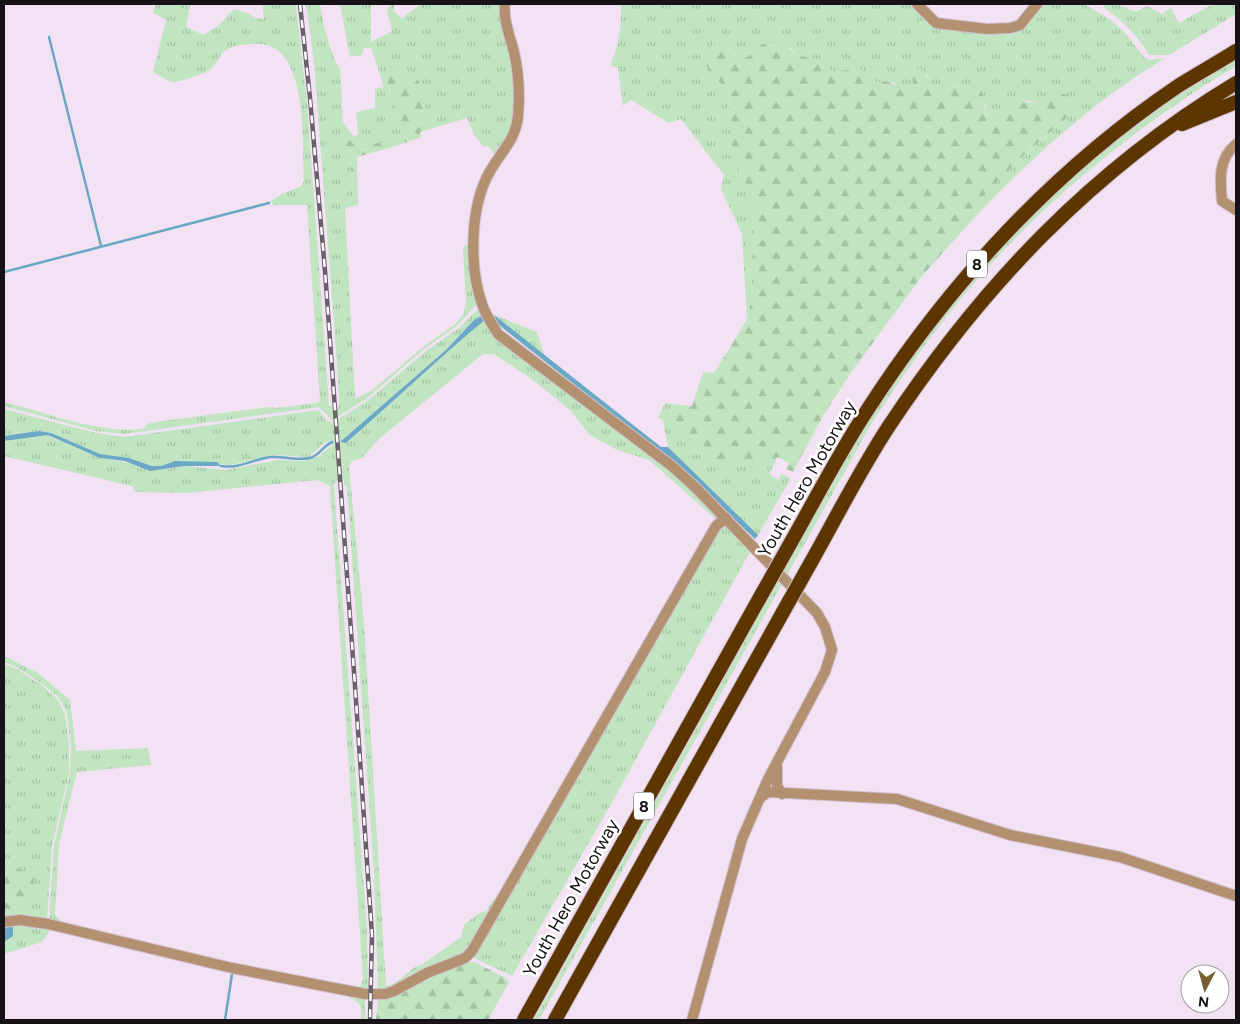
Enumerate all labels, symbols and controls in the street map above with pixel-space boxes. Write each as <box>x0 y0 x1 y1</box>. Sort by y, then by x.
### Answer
road number: 8 <box>967 250 987 278</box>
street label: Youth Hero Motorway <box>753 396 861 561</box>
road number: 8 <box>634 792 654 819</box>
street label: Youth Hero Motorway <box>518 815 624 981</box>
north arrow <box>1180 964 1230 1014</box>
text: N <box>1197 992 1210 1010</box>

